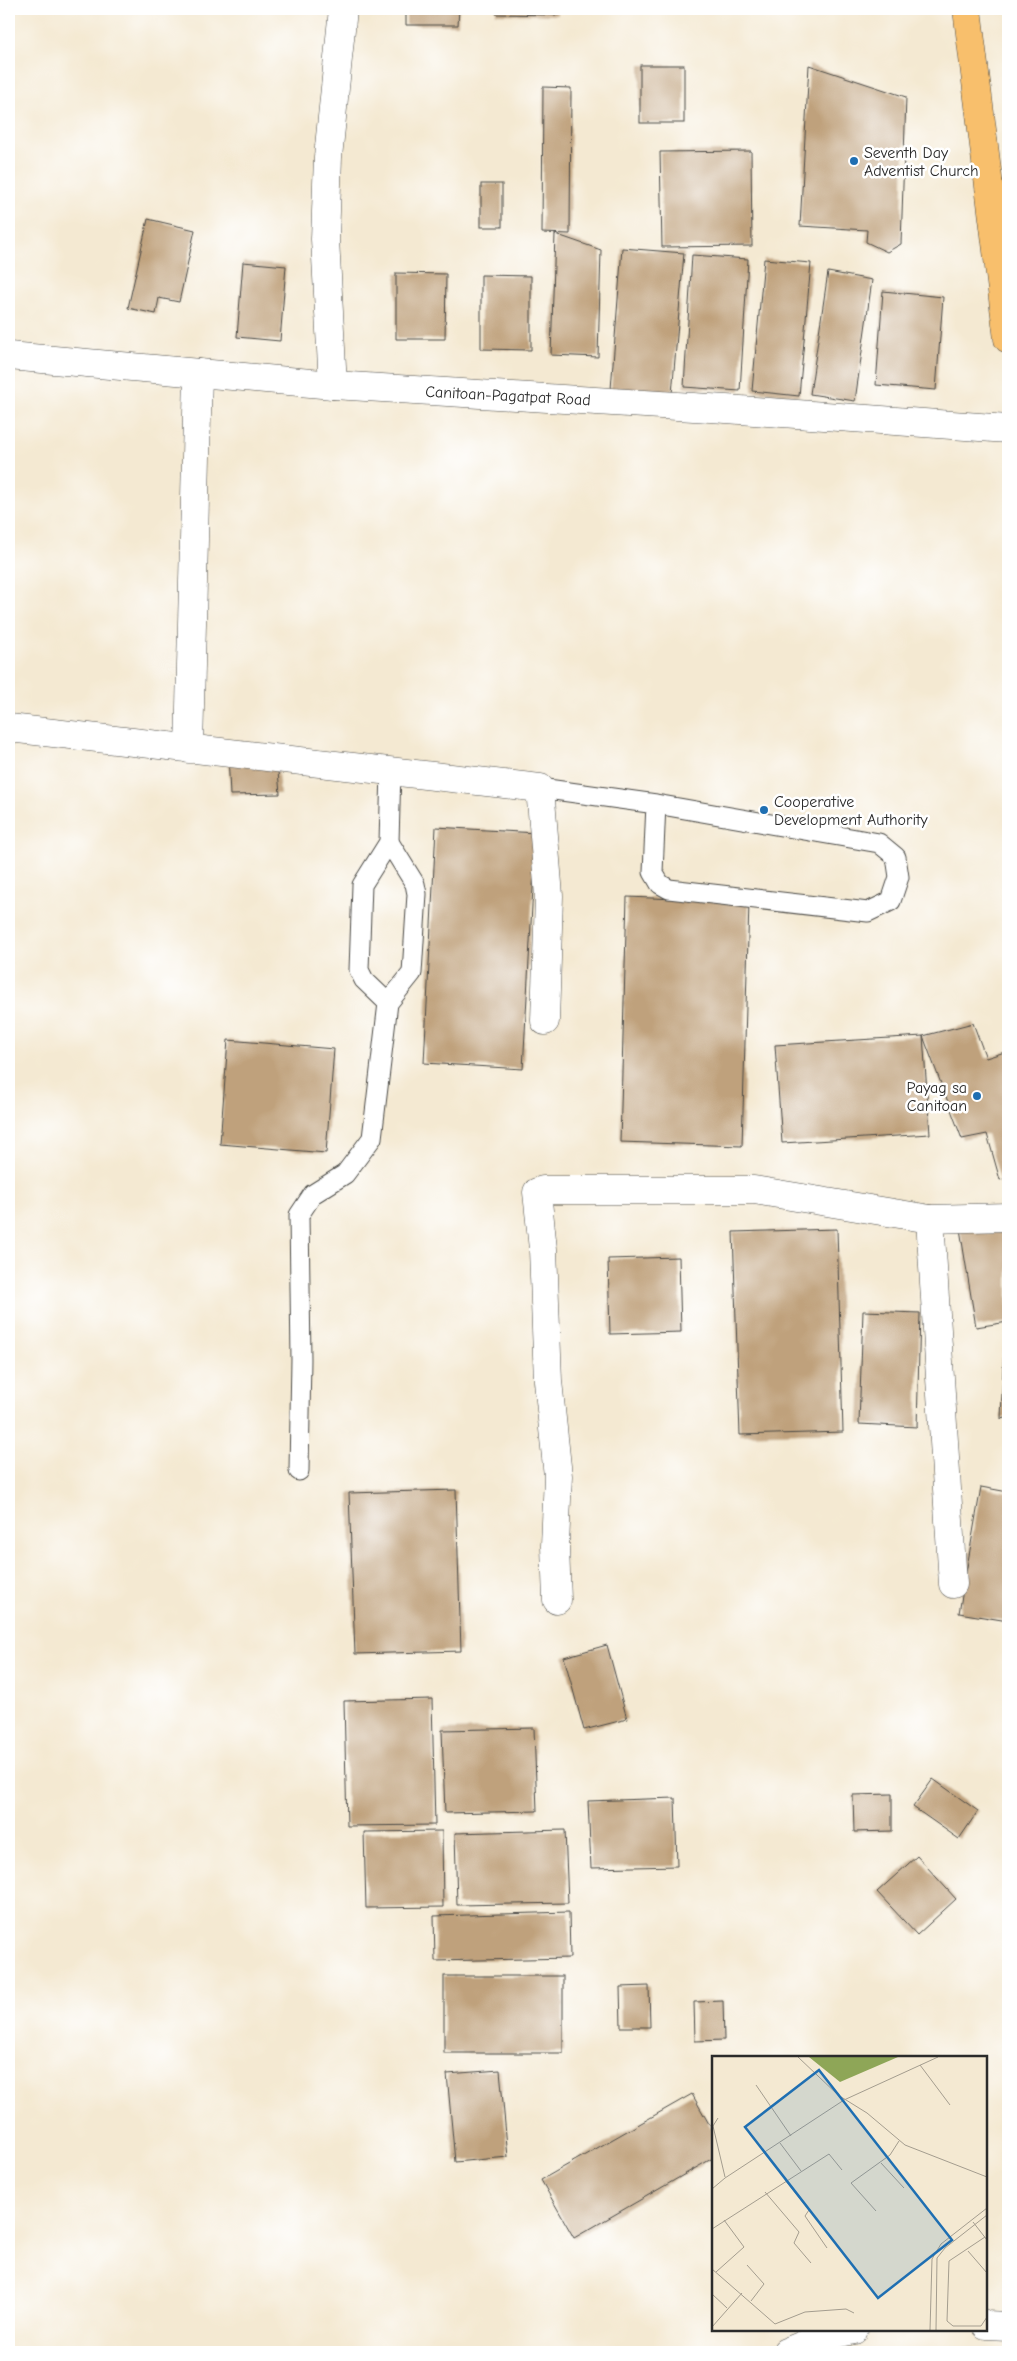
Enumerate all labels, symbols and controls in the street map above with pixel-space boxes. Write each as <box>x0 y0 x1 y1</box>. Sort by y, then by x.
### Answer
place label: Seventh Day Adventist Church <box>864 144 979 180</box>
marker: Seventh Day Adventist Church <box>848 155 860 167</box>
street label: Canitoan-Pagatpat Road <box>425 383 591 409</box>
place label: Cooperative Development Authority <box>774 793 929 829</box>
marker: Cooperative Development Authority <box>758 804 770 816</box>
place label: Payag sa Canitoan <box>907 1079 967 1115</box>
marker: Payag sa Canitoan <box>971 1090 983 1102</box>
inset map <box>712 2056 987 2331</box>

